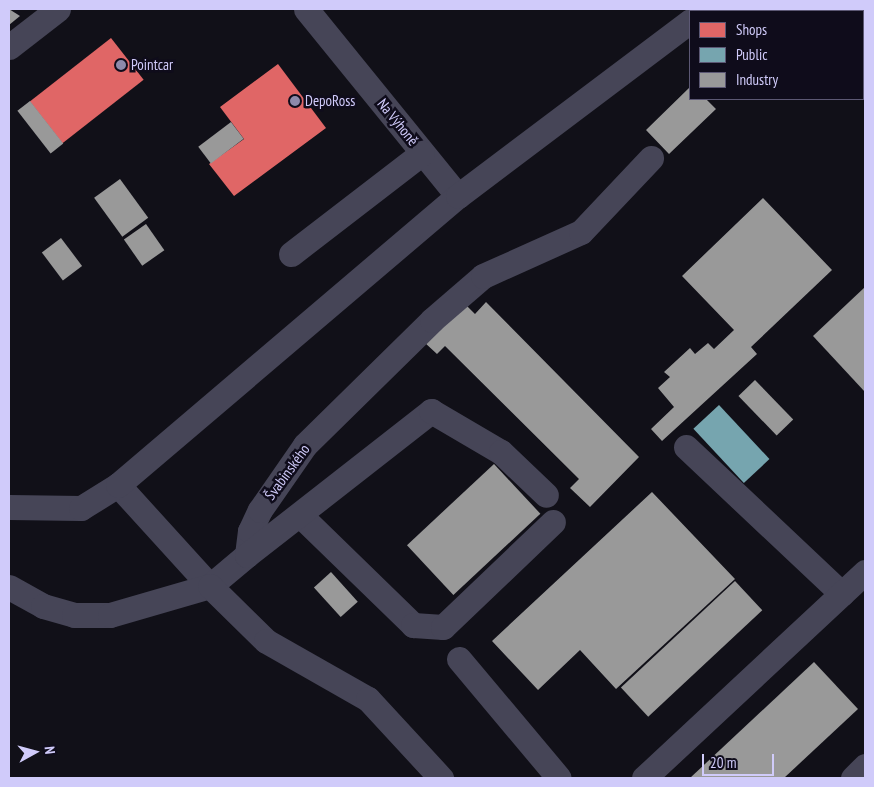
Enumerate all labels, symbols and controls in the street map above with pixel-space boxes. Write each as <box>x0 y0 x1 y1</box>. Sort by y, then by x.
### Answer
legend <box>689 10 864 100</box>
text: Shops <box>736 20 767 39</box>
text: Public <box>736 45 767 64</box>
place label: Pointcar <box>131 56 173 74</box>
marker: Pointcar <box>115 59 127 71</box>
text: Industry <box>736 70 778 89</box>
place label: DepoRoss <box>305 92 355 110</box>
marker: DepoRoss <box>289 95 301 107</box>
street label: Na Výhoně <box>374 95 422 149</box>
street label: Švabinského <box>261 441 313 503</box>
north arrow <box>10 727 60 777</box>
scale bar <box>704 744 776 776</box>
text: N <box>40 745 59 755</box>
text: 20 m <box>710 753 736 772</box>

